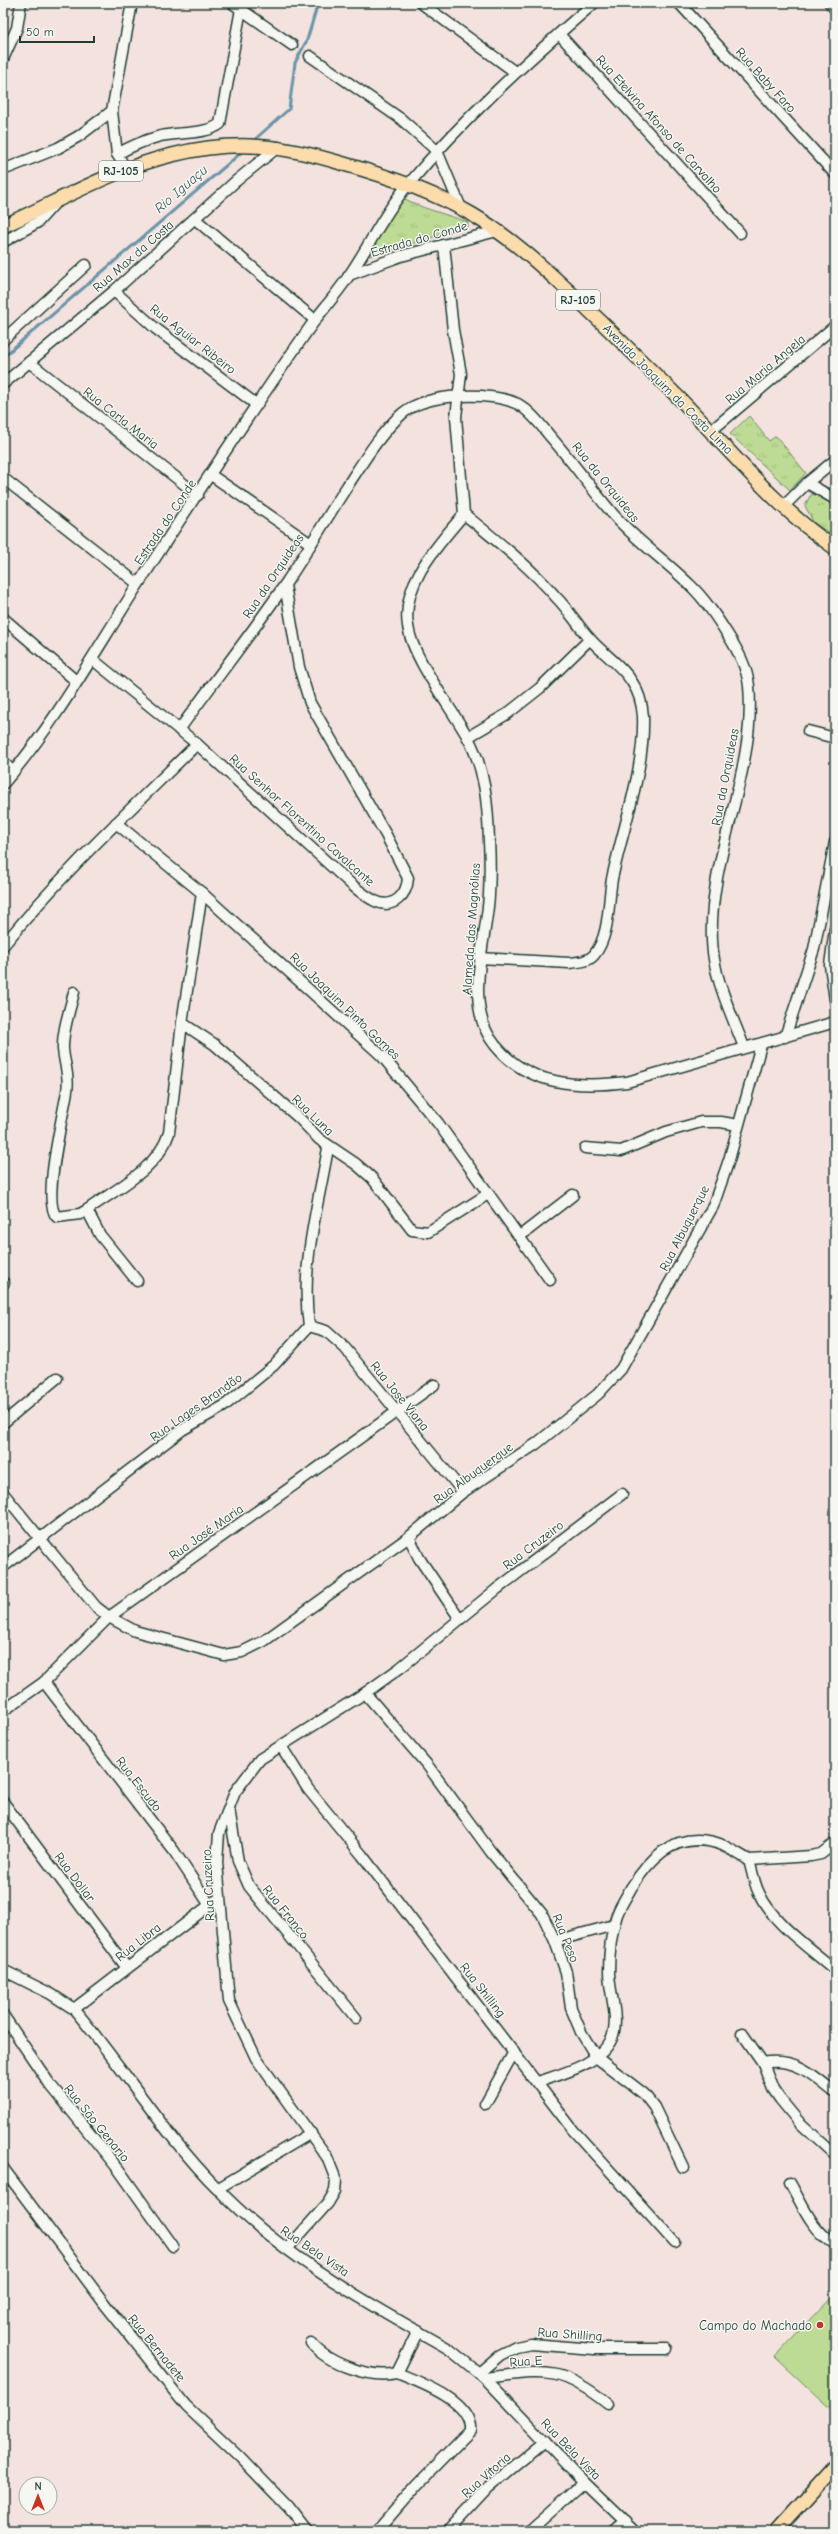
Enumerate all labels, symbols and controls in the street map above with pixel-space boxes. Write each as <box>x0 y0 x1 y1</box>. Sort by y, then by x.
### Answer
scale bar <box>20 18 94 44</box>
text: 50 m <box>26 25 54 39</box>
street label: Rua Baby Faro <box>733 44 799 116</box>
street label: Rua Etelvina Afonso de Carvalho <box>593 52 725 196</box>
road number: RJ-105 <box>99 161 143 181</box>
water label: Rio Iguaçu <box>151 161 211 217</box>
street label: Rua Max da Costa <box>90 217 176 295</box>
street label: Estrada do Conde <box>369 218 470 260</box>
road number: RJ-105 <box>556 290 600 310</box>
street label: Rua Aguiar Ribeiro <box>147 301 239 377</box>
street label: Avenida Joaquim da Costa Lima <box>600 321 736 457</box>
street label: Rua Maria Angela <box>722 331 808 407</box>
street label: Rua Carla Maria <box>80 384 162 452</box>
street label: Rua da Orquideas <box>569 439 643 525</box>
street label: Estrada do Conde <box>131 476 199 568</box>
street label: Rua da Orquideas <box>239 531 307 621</box>
street label: Rua da Orquideas <box>708 727 742 827</box>
street label: Rua Senhor Florentino Cavalcante <box>226 751 378 889</box>
street label: Alameda das Magnólias <box>459 863 483 995</box>
street label: Rua Joaquim Pinto Gomes <box>287 949 403 1063</box>
street label: Rua Luna <box>289 1091 337 1139</box>
street label: Rua Albuquerque <box>656 1182 712 1273</box>
street label: Rua Jose Viana <box>367 1358 433 1434</box>
street label: Rua Lages Brandão <box>147 1370 245 1444</box>
street label: Rua Albuquerque <box>431 1439 516 1507</box>
street label: Rua José Maria <box>166 1501 246 1563</box>
street label: Rua Cruzeiro <box>500 1517 566 1573</box>
street label: Rua Escudo <box>113 1754 165 1814</box>
street label: Rua Dollar <box>52 1849 99 1905</box>
street label: Rua Cruzeiro <box>199 1849 217 1921</box>
street label: Rua Franco <box>260 1882 312 1942</box>
street label: Rua Peso <box>550 1912 583 1965</box>
street label: Rua Libra <box>112 1920 164 1964</box>
street label: Rua Shilling <box>457 1960 509 2020</box>
street label: Rua Sāo Genario <box>61 2081 133 2165</box>
street label: Rua Bela Vista <box>278 2223 352 2279</box>
street label: Rua Bernadete <box>125 2311 189 2385</box>
place label: Campo do Machado <box>699 2318 812 2333</box>
marker: Campo do Machado <box>815 2320 825 2330</box>
street label: Rua Shilling <box>537 2324 603 2344</box>
street label: Rua E <box>509 2352 543 2370</box>
street label: Rua Bela Vista <box>538 2415 604 2483</box>
street label: Rua Vitoria <box>459 2449 513 2501</box>
north arrow <box>18 2476 58 2516</box>
text: N <box>34 2480 42 2493</box>

